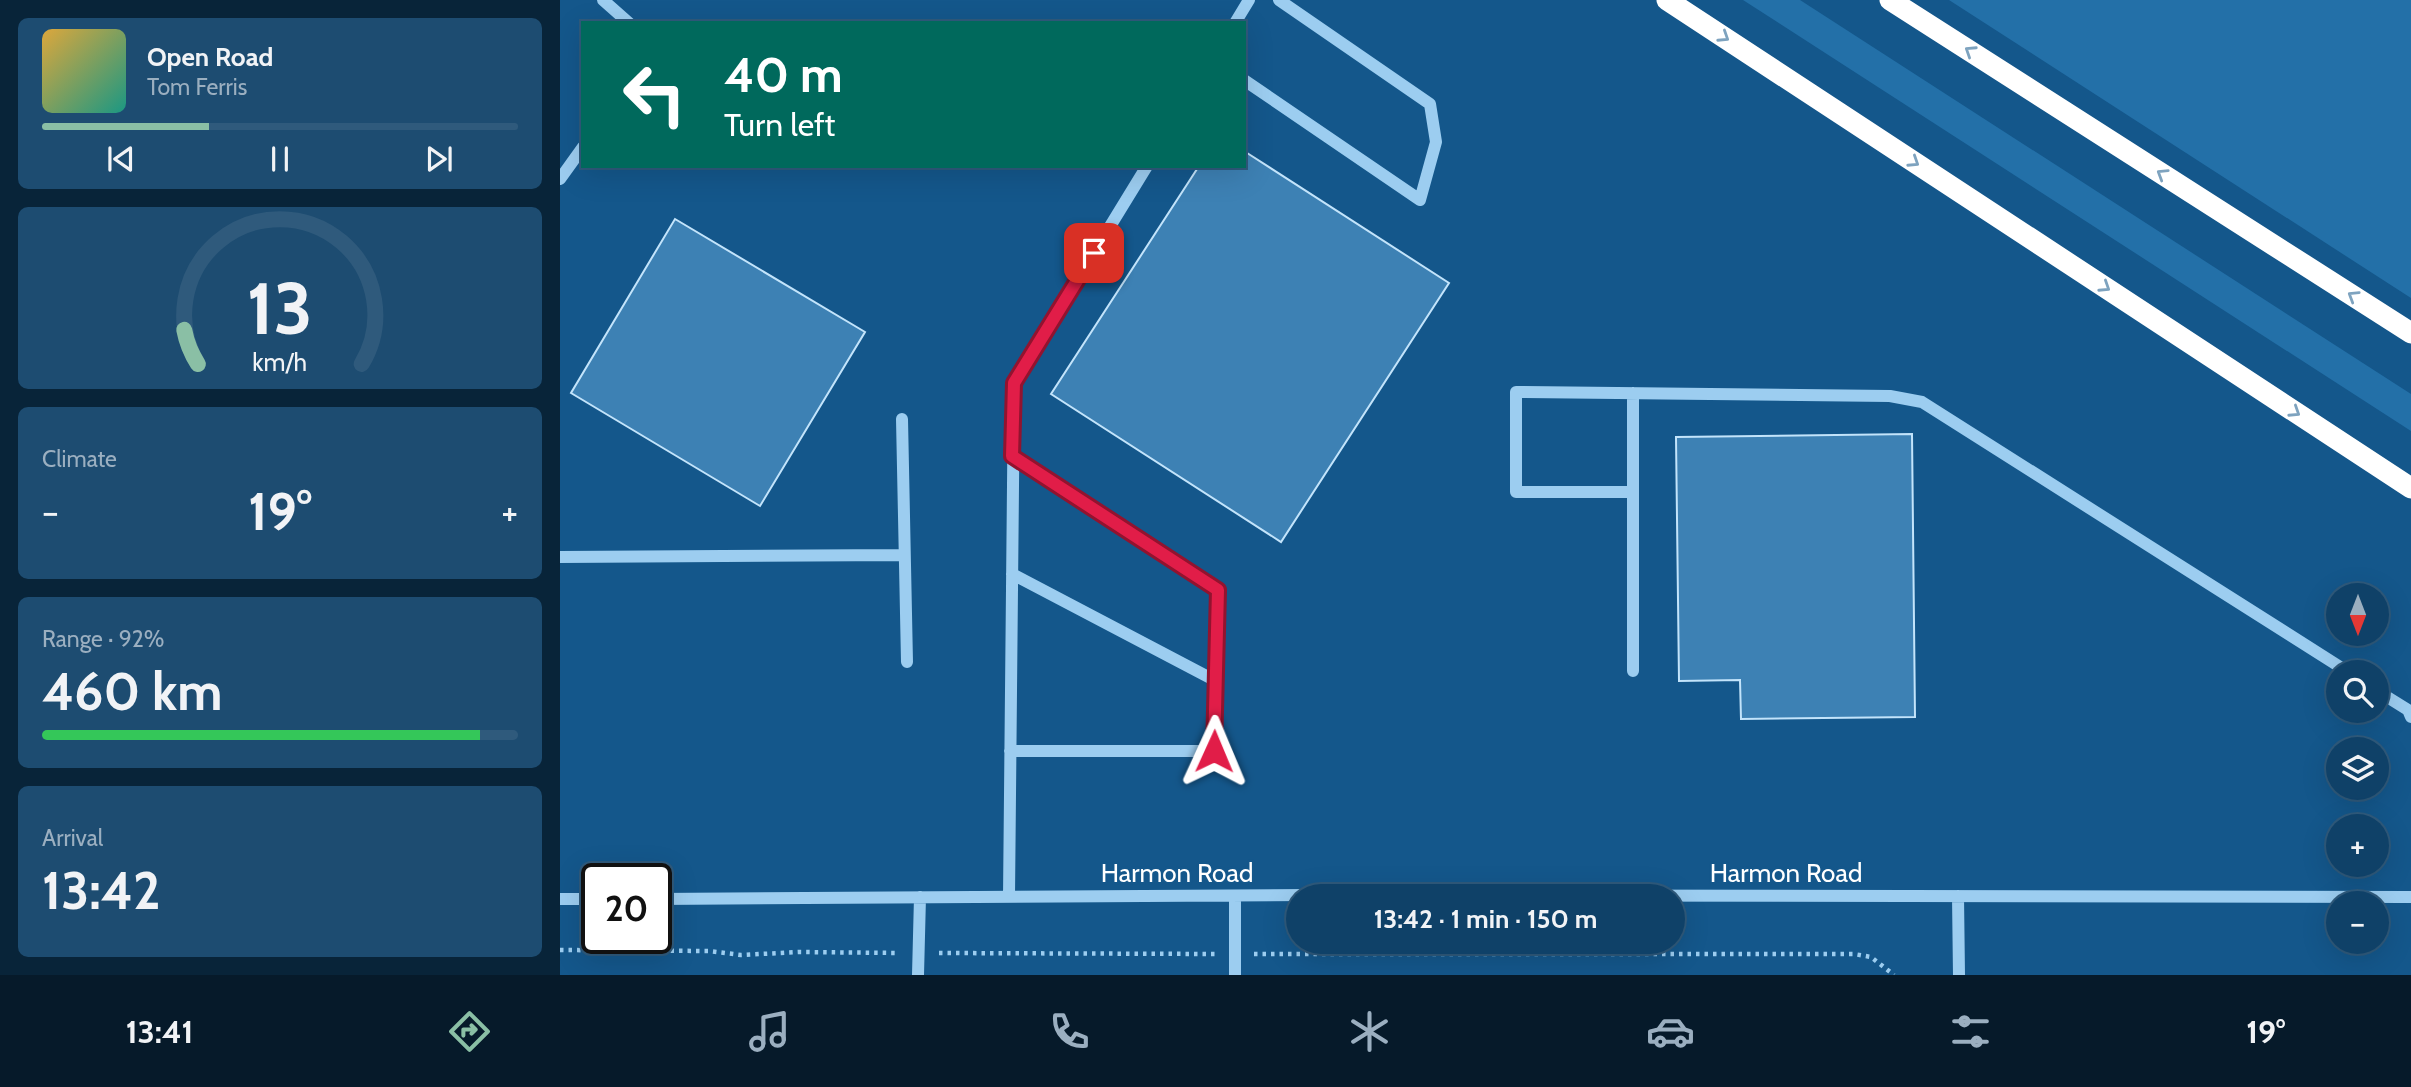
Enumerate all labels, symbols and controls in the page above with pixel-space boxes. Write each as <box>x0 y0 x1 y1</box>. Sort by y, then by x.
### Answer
one-way arrow <box>1716 29 1729 42</box>
text: Open Road <box>147 41 273 73</box>
text: 40 m <box>724 45 843 104</box>
one-way arrow <box>1965 47 1978 60</box>
icon: left <box>609 49 700 140</box>
text: Tom Ferris <box>147 73 247 101</box>
text: Turn left <box>724 105 835 144</box>
icon: previous <box>102 140 140 178</box>
icon: pause <box>261 140 299 178</box>
icon: next <box>420 140 458 178</box>
one-way arrow <box>1907 154 1920 167</box>
one-way arrow <box>2156 170 2169 183</box>
pin <box>1064 223 1124 283</box>
icon: arrive <box>1075 234 1113 272</box>
text: 13 <box>247 265 313 353</box>
one-way arrow <box>2097 279 2110 292</box>
one-way arrow <box>2348 292 2361 305</box>
text: km/h <box>253 347 307 377</box>
one-way arrow <box>2287 403 2300 416</box>
text: Climate <box>42 445 117 473</box>
text: 19° <box>248 480 312 543</box>
text: − <box>42 488 59 535</box>
text: + <box>501 488 518 535</box>
north arrow <box>2326 583 2389 646</box>
map controls <box>2326 583 2389 954</box>
text: Range · 92% <box>42 625 165 653</box>
text: 460 km <box>42 660 222 723</box>
button: search <box>2326 660 2389 723</box>
position arrow <box>1177 714 1251 788</box>
button: layers <box>2326 737 2389 800</box>
button: + <box>2326 814 2389 877</box>
text: Arrival <box>42 824 103 852</box>
street label: Harmon Road <box>1101 857 1253 889</box>
street label: Harmon Road <box>1710 857 1862 889</box>
text: 13:42 <box>42 859 161 922</box>
speed limit sign: 20 <box>581 863 672 954</box>
button: − <box>2326 891 2389 954</box>
text: 13:42 · 1 min · 150 m <box>1374 903 1597 935</box>
icon: directions <box>445 1007 494 1056</box>
icon: music <box>745 1007 794 1056</box>
icon: phone <box>1045 1007 1094 1056</box>
icon: climate <box>1345 1007 1394 1056</box>
icon: car <box>1646 1007 1695 1056</box>
icon: filters <box>1946 1007 1995 1056</box>
text: 13:41 <box>126 1012 193 1051</box>
text: 19° <box>2246 1012 2285 1051</box>

